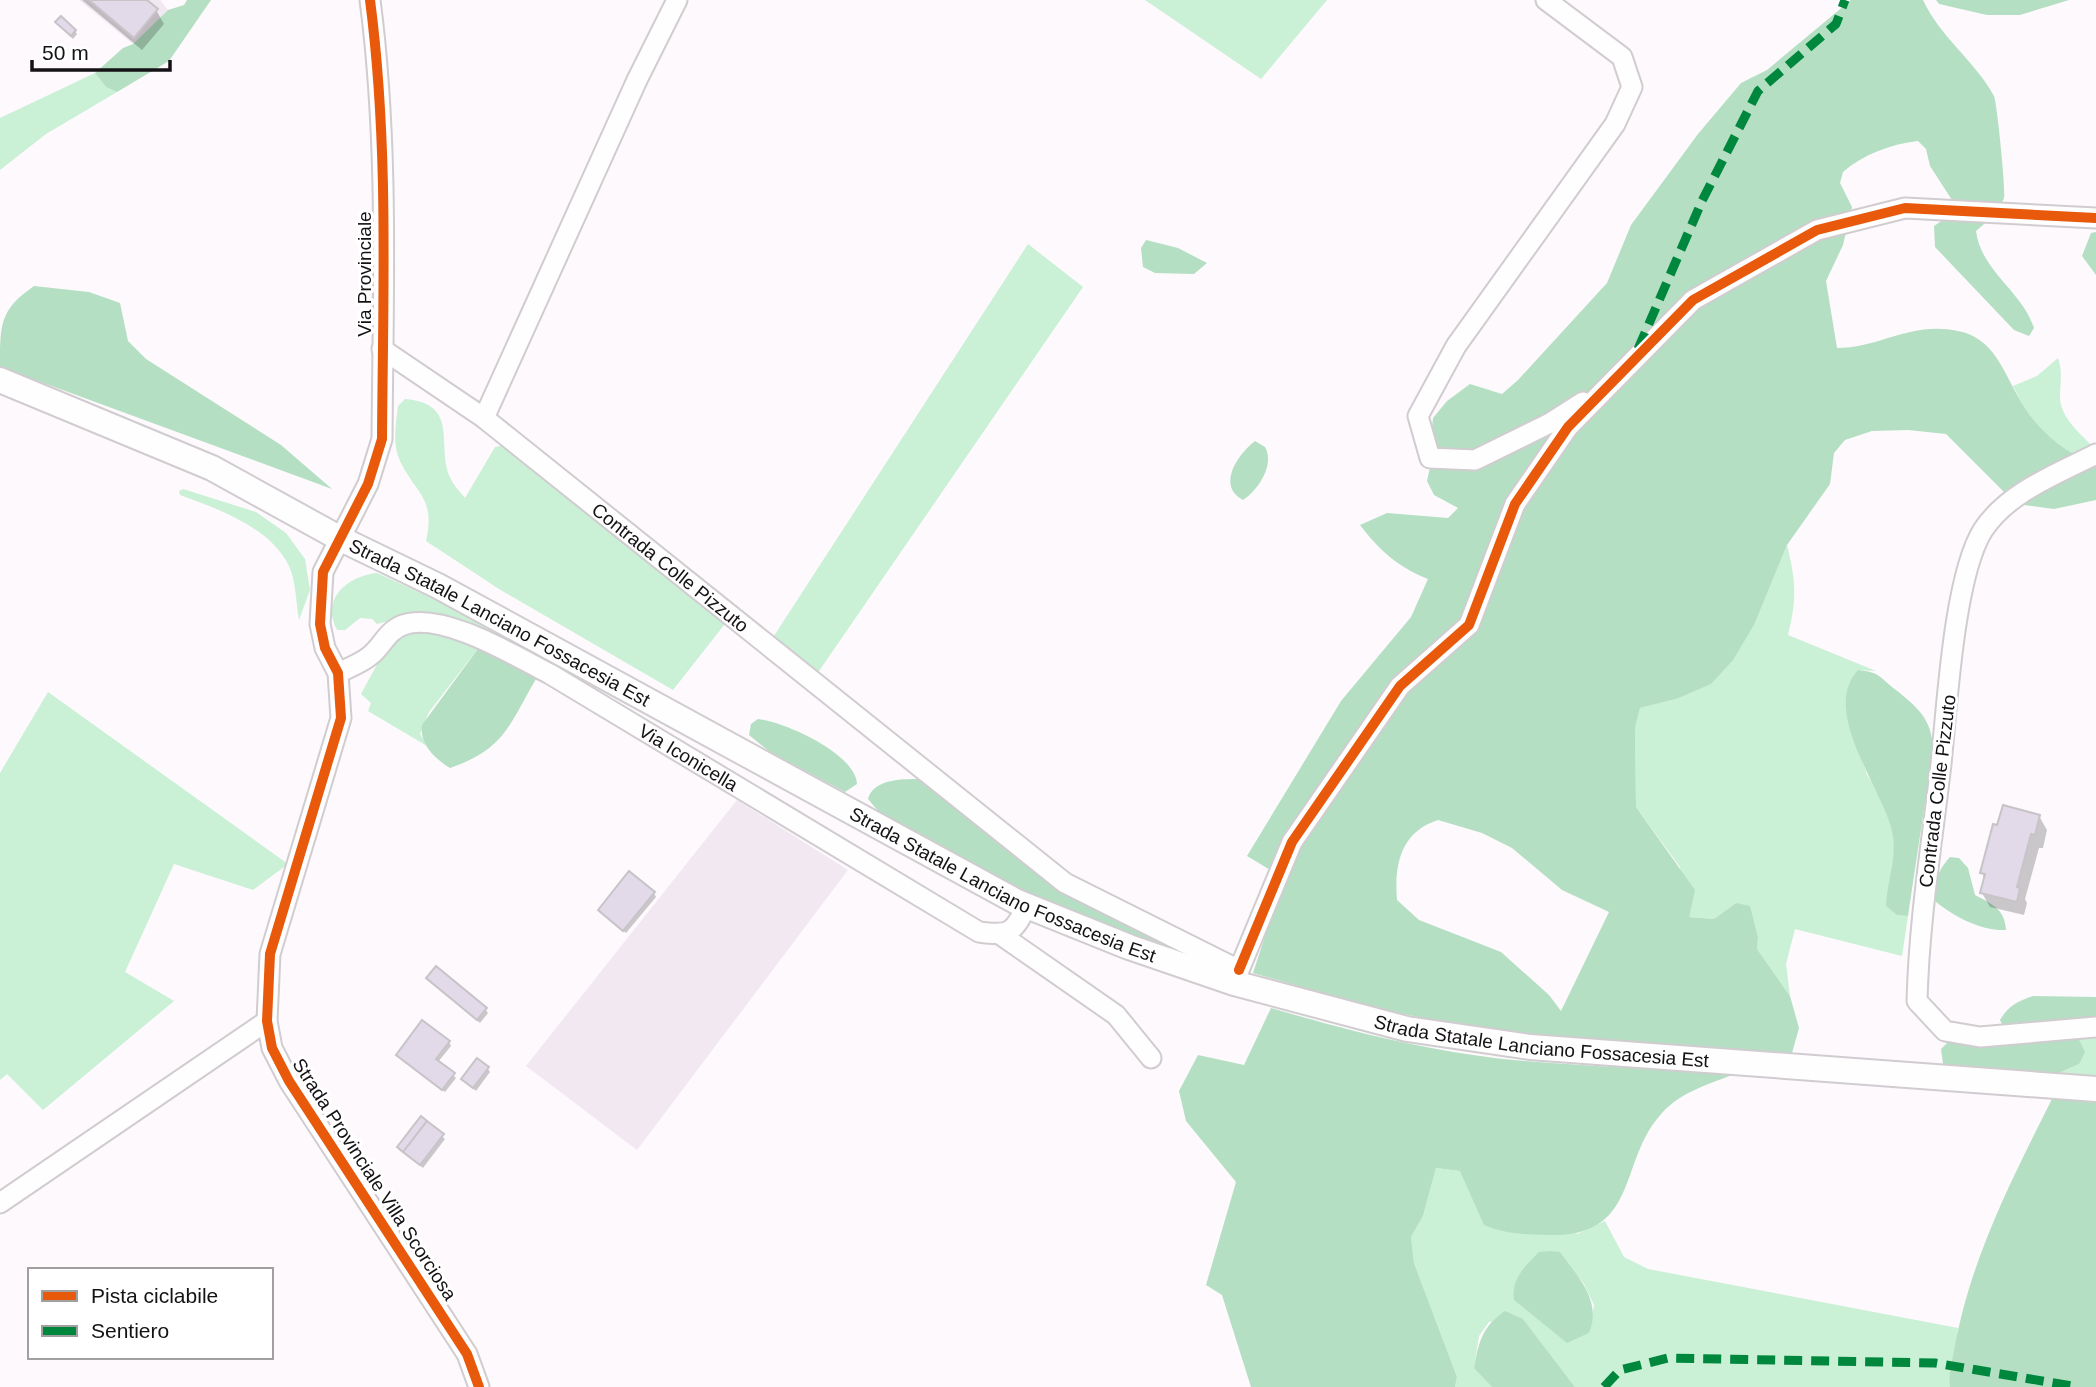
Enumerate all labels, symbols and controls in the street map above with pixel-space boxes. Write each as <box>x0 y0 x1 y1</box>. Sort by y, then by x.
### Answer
scale bar <box>32 28 170 72</box>
text: 50 m <box>42 41 89 64</box>
street label: Via Provinciale <box>354 211 375 337</box>
street label: Contrada Colle Pizzuto <box>588 499 753 637</box>
street label: Strada Statale Lanciano Fossacesia Est <box>346 535 654 711</box>
street label: Contrada Colle Pizzuto <box>1915 693 1960 889</box>
street label: Via Iconicella <box>635 720 742 796</box>
street label: Strada Statale Lanciano Fossacesia Est <box>846 803 1159 967</box>
street label: Strada Statale Lanciano Fossacesia Est <box>1372 1011 1710 1071</box>
street label: Strada Provinciale Villa Scorciosa <box>289 1055 461 1304</box>
legend <box>28 1268 273 1359</box>
text: Pista ciclabile <box>91 1284 218 1307</box>
text: Sentiero <box>91 1319 169 1342</box>

